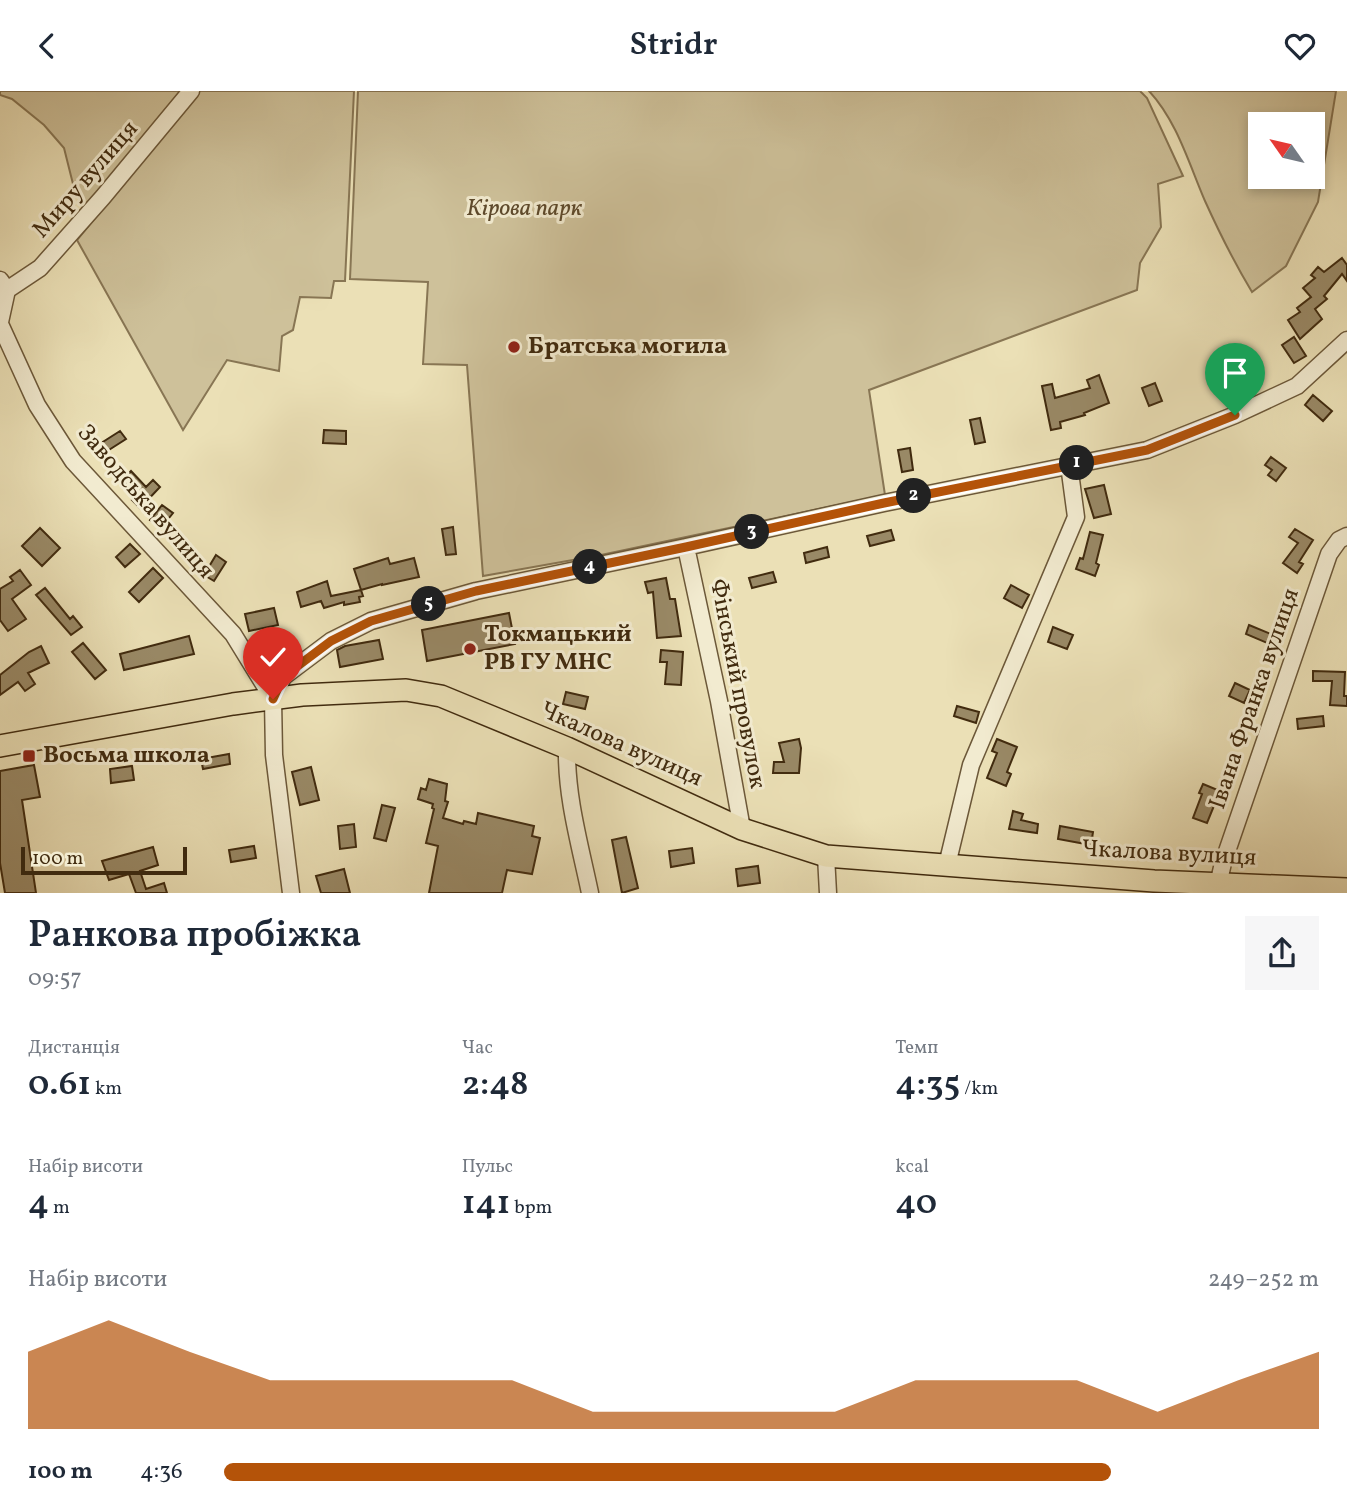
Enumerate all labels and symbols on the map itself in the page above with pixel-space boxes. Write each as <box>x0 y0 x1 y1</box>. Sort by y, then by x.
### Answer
north arrow <box>1248 112 1325 189</box>
street label: Миру вулиця <box>25 114 147 246</box>
park label: Кірова парк <box>466 192 582 226</box>
place label: Братська могила <box>528 330 727 364</box>
marker: Братська могила <box>506 339 522 355</box>
pin <box>1205 343 1265 415</box>
street label: Заводська вулиця <box>68 417 222 587</box>
pin: 1 <box>1060 445 1094 481</box>
pin: 2 <box>897 479 932 513</box>
pin: 3 <box>734 515 770 549</box>
pin: 4 <box>572 549 608 585</box>
street label: Фінський провулок <box>700 576 774 792</box>
street label: Івана Франка вулиця <box>1201 584 1309 814</box>
pin: 5 <box>412 587 446 621</box>
place label: Токмацький РВ ГУ МНС <box>484 618 632 680</box>
pin <box>243 627 303 699</box>
marker: Токмацький РВ ГУ МНС <box>462 641 478 657</box>
street label: Чкалова вулиця <box>534 694 708 796</box>
place label: Восьма школа <box>43 739 210 773</box>
marker: Восьма школа <box>21 748 37 764</box>
street label: Чкалова вулиця <box>1081 832 1257 876</box>
scale bar <box>21 843 187 875</box>

